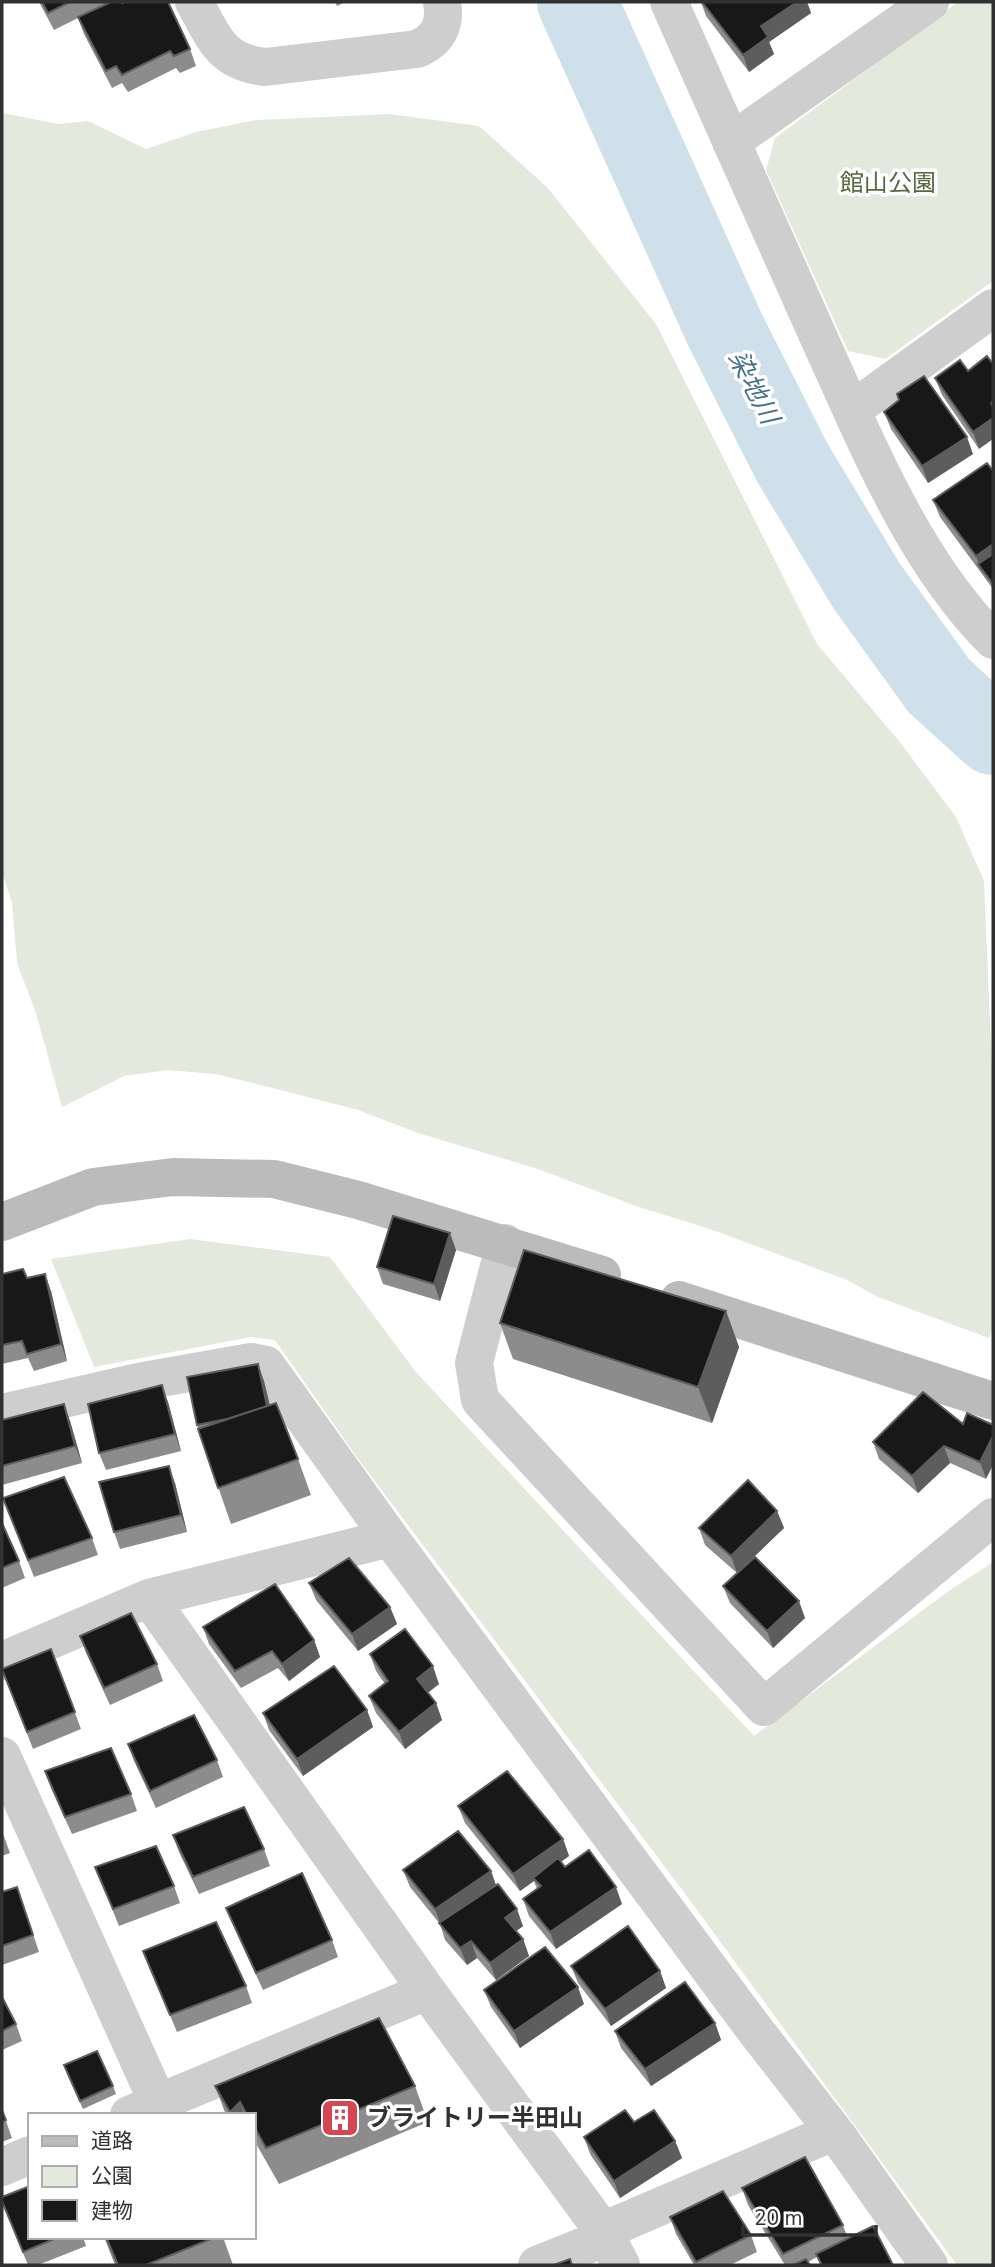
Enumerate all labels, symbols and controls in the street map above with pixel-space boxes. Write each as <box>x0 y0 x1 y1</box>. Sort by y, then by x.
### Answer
park label: 館山公園 <box>840 167 936 199</box>
water label: 染地川 <box>720 345 788 433</box>
building icon: ブライトリー半田山 <box>319 2097 361 2139</box>
place label: ブライトリー半田山 <box>367 2102 583 2134</box>
legend <box>28 2113 256 2239</box>
text: 道路 <box>91 2127 133 2155</box>
text: 公園 <box>91 2162 133 2190</box>
scale bar <box>743 2194 876 2238</box>
text: 建物 <box>91 2197 133 2225</box>
text: 20 m <box>754 2204 803 2232</box>

